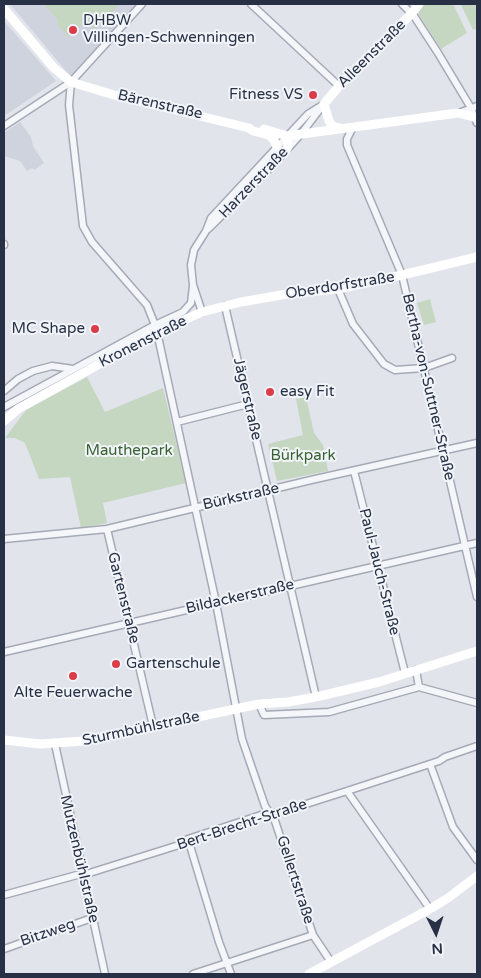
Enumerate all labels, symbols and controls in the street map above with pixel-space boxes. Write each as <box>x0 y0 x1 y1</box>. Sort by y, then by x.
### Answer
place label: DHBW Villingen-Schwenningen <box>83 12 255 47</box>
street label: Alleenstraße <box>334 16 410 92</box>
marker: DHBW Villingen-Schwenningen <box>67 24 79 36</box>
street label: Bärenstraße <box>116 86 204 124</box>
place label: Fitness VS <box>229 86 303 104</box>
marker: Fitness VS <box>307 89 319 101</box>
street label: Harzerstraße <box>216 144 292 222</box>
street label: Oberdorfstraße <box>284 268 396 304</box>
street label: Bertha-von-Suttner-Straße <box>398 292 458 482</box>
street label: Kronenstraße <box>96 312 190 372</box>
place label: MC Shape <box>12 320 85 338</box>
marker: MC Shape <box>89 323 101 335</box>
street label: Jägerstraße <box>229 356 265 442</box>
place label: easy Fit <box>280 383 334 401</box>
marker: easy Fit <box>264 386 276 398</box>
park label: Mauthepark <box>85 442 173 460</box>
park label: Bürkpark <box>270 447 336 465</box>
street label: Bürkstraße <box>201 479 281 515</box>
street label: Paul-Jauch-Straße <box>355 507 403 637</box>
street label: Gartenstraße <box>103 550 143 646</box>
street label: Bildackerstraße <box>184 576 296 618</box>
place label: Gartenschule <box>126 655 220 673</box>
marker: Gartenschule <box>110 658 122 670</box>
marker: Alte Feuerwache <box>67 670 79 682</box>
place label: Alte Feuerwache <box>13 684 133 702</box>
street label: Sturmbühlstraße <box>81 708 201 750</box>
street label: Mutzenbühlstraße <box>56 793 102 925</box>
street label: Bert-Brecht-Straße <box>175 795 309 855</box>
street label: Gellertstraße <box>272 834 318 926</box>
north arrow <box>411 908 461 958</box>
street label: Bitzweg <box>18 915 78 951</box>
text: N <box>431 940 443 957</box>

